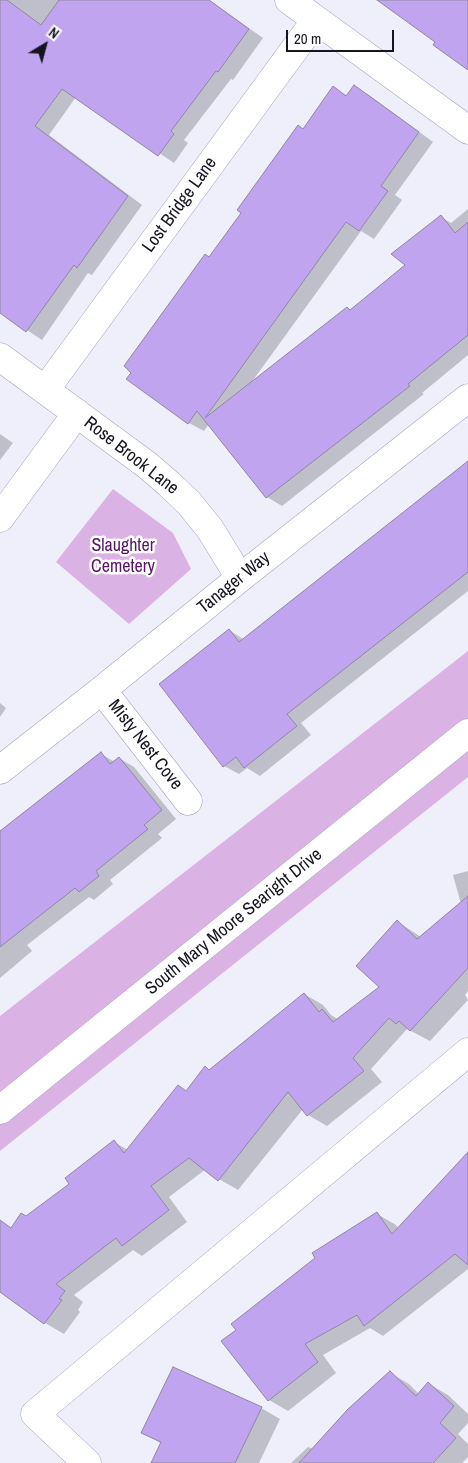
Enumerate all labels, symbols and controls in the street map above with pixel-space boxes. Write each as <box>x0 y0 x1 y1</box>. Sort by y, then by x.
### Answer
north arrow <box>20 20 70 70</box>
scale bar <box>288 20 396 52</box>
text: N <box>45 23 63 43</box>
text: 20 m <box>294 28 321 49</box>
street label: Lost Bridge Lane <box>138 153 222 257</box>
street label: Rose Brook Lane <box>79 412 183 500</box>
park label: Slaughter Cemetery <box>91 535 155 578</box>
street label: Tanager Way <box>194 547 274 619</box>
street label: Misty Nest Cove <box>103 696 187 794</box>
street label: South Mary Moore Searight Drive <box>141 844 327 1000</box>

